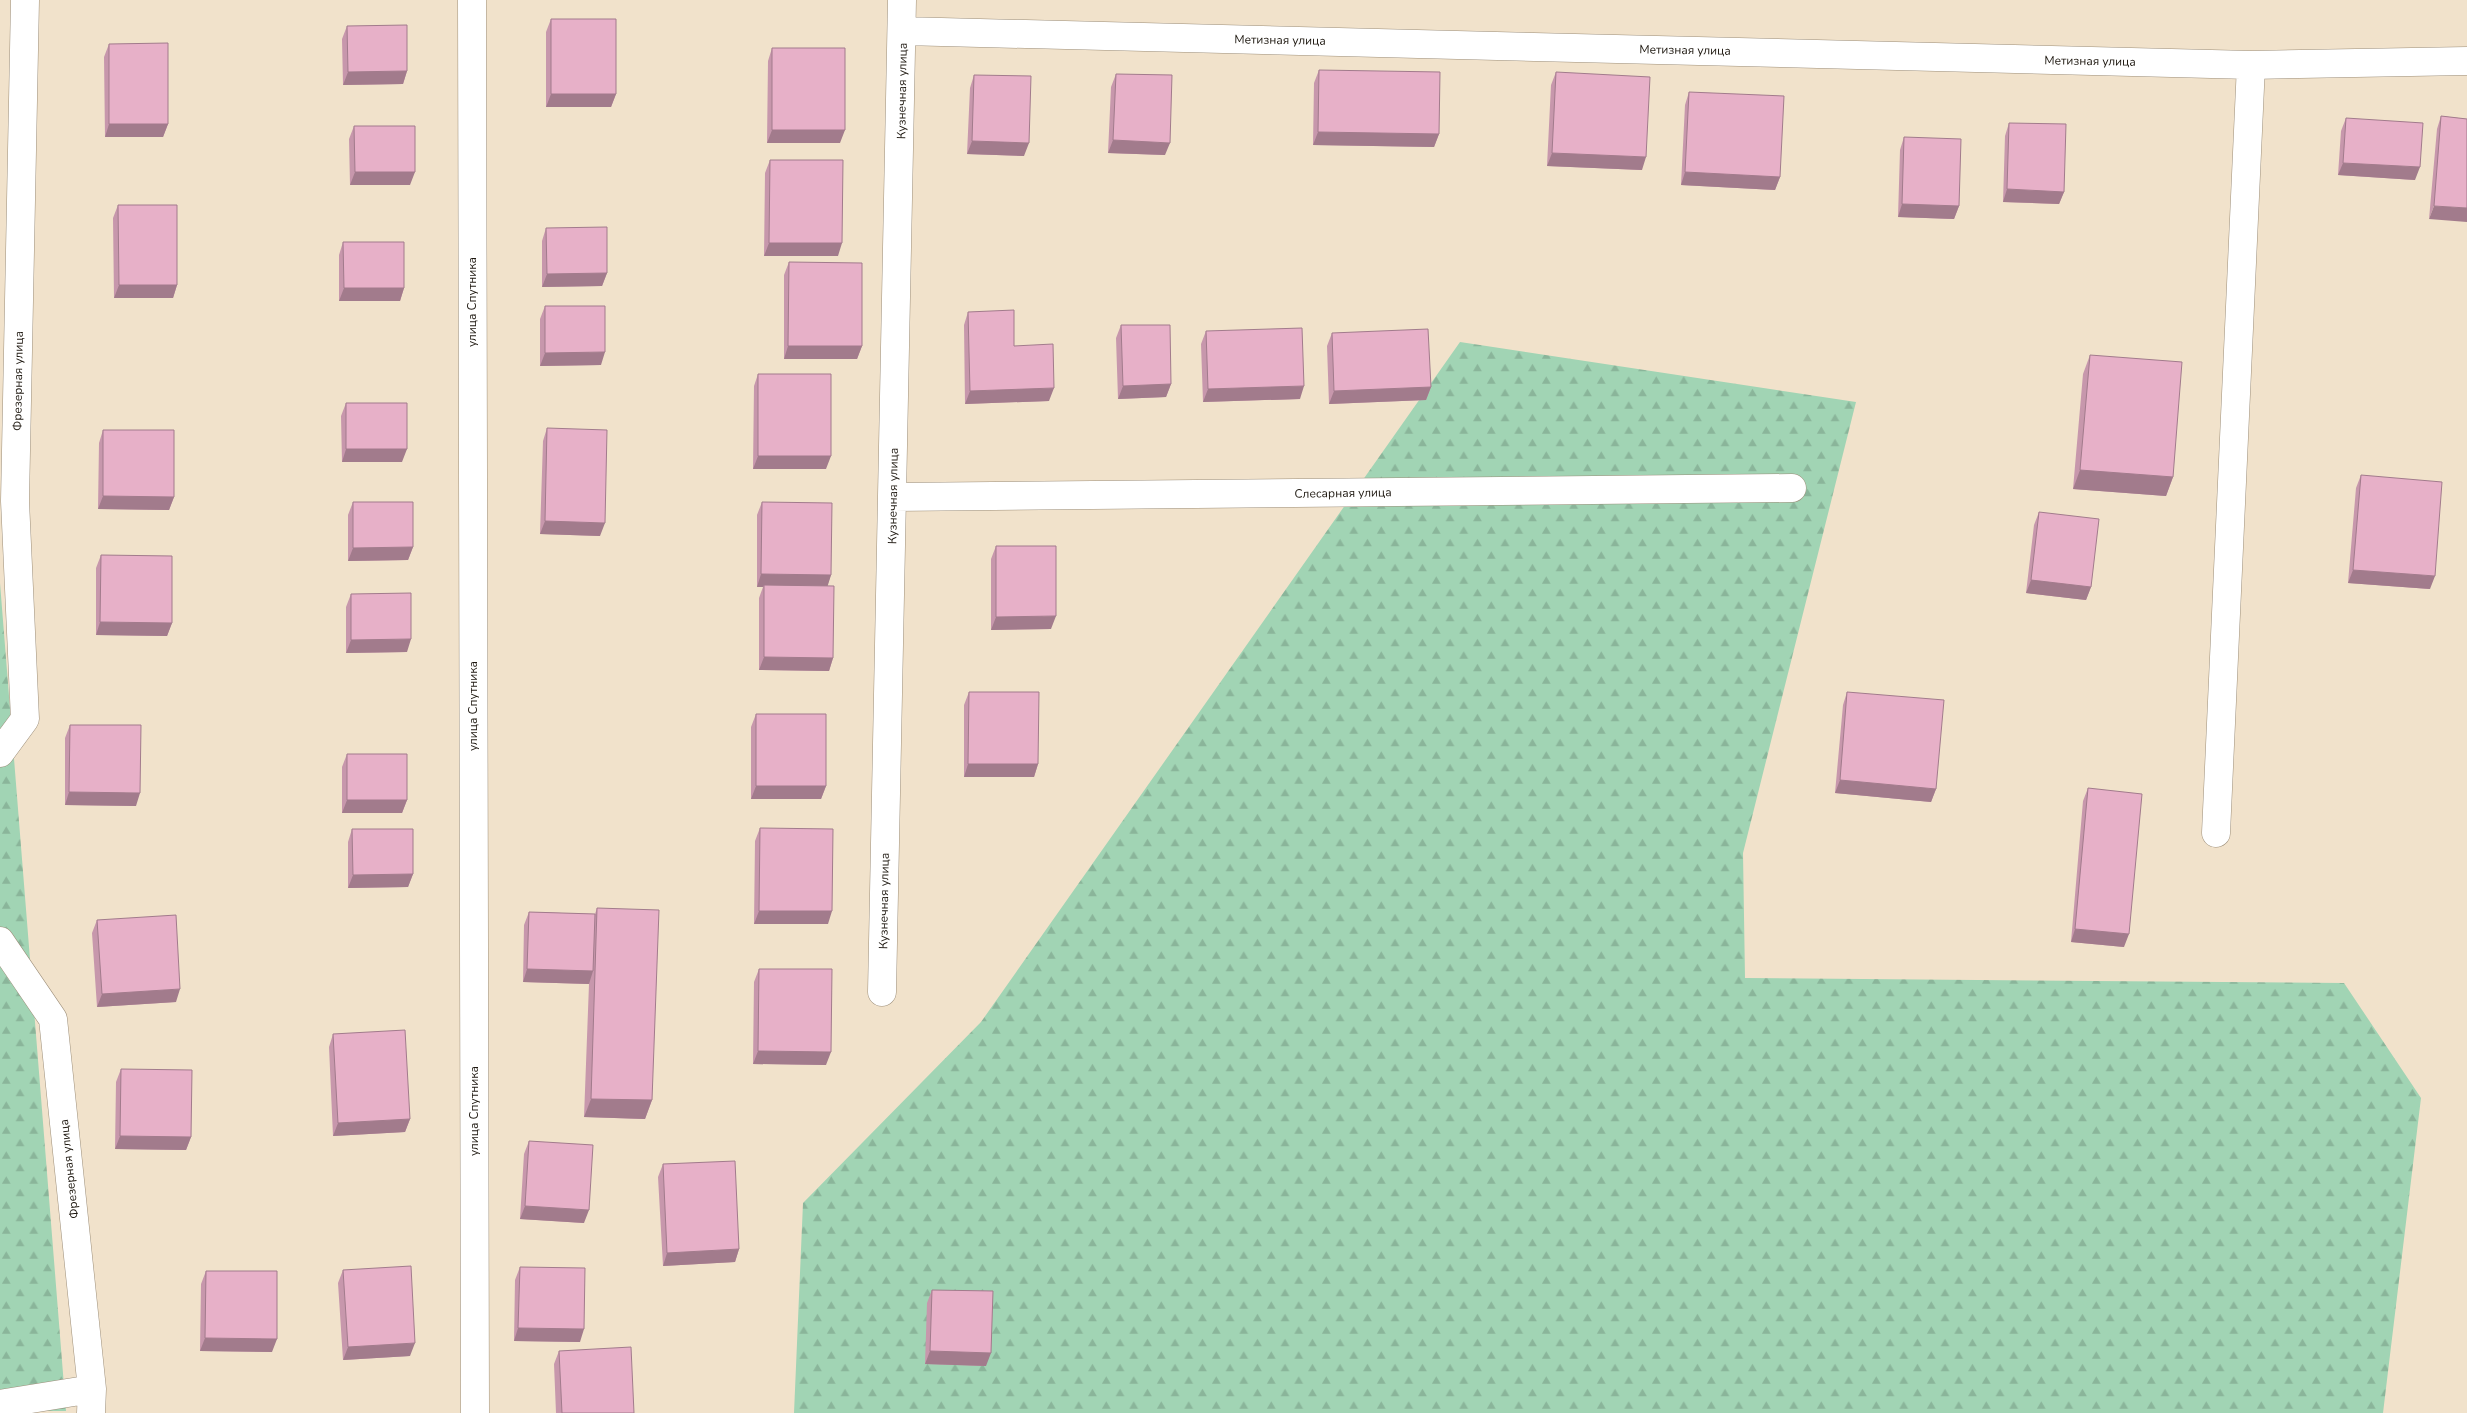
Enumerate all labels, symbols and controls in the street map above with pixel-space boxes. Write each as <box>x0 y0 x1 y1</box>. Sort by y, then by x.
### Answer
street label: Метизная улица <box>1234 31 1326 49</box>
street label: Метизная улица <box>1639 41 1731 59</box>
street label: Кузнечная улица <box>893 43 911 139</box>
street label: Метизная улица <box>2044 52 2136 70</box>
street label: улица Спутника <box>464 257 480 347</box>
street label: Фрезерная улица <box>9 331 27 431</box>
street label: Кузнечная улица <box>884 448 902 544</box>
street label: Слесарная улица <box>1294 484 1392 502</box>
street label: улица Спутника <box>465 661 481 751</box>
street label: Кузнечная улица <box>875 853 893 949</box>
street label: улица Спутника <box>466 1066 482 1156</box>
street label: Фрезерная улица <box>56 1118 82 1220</box>

